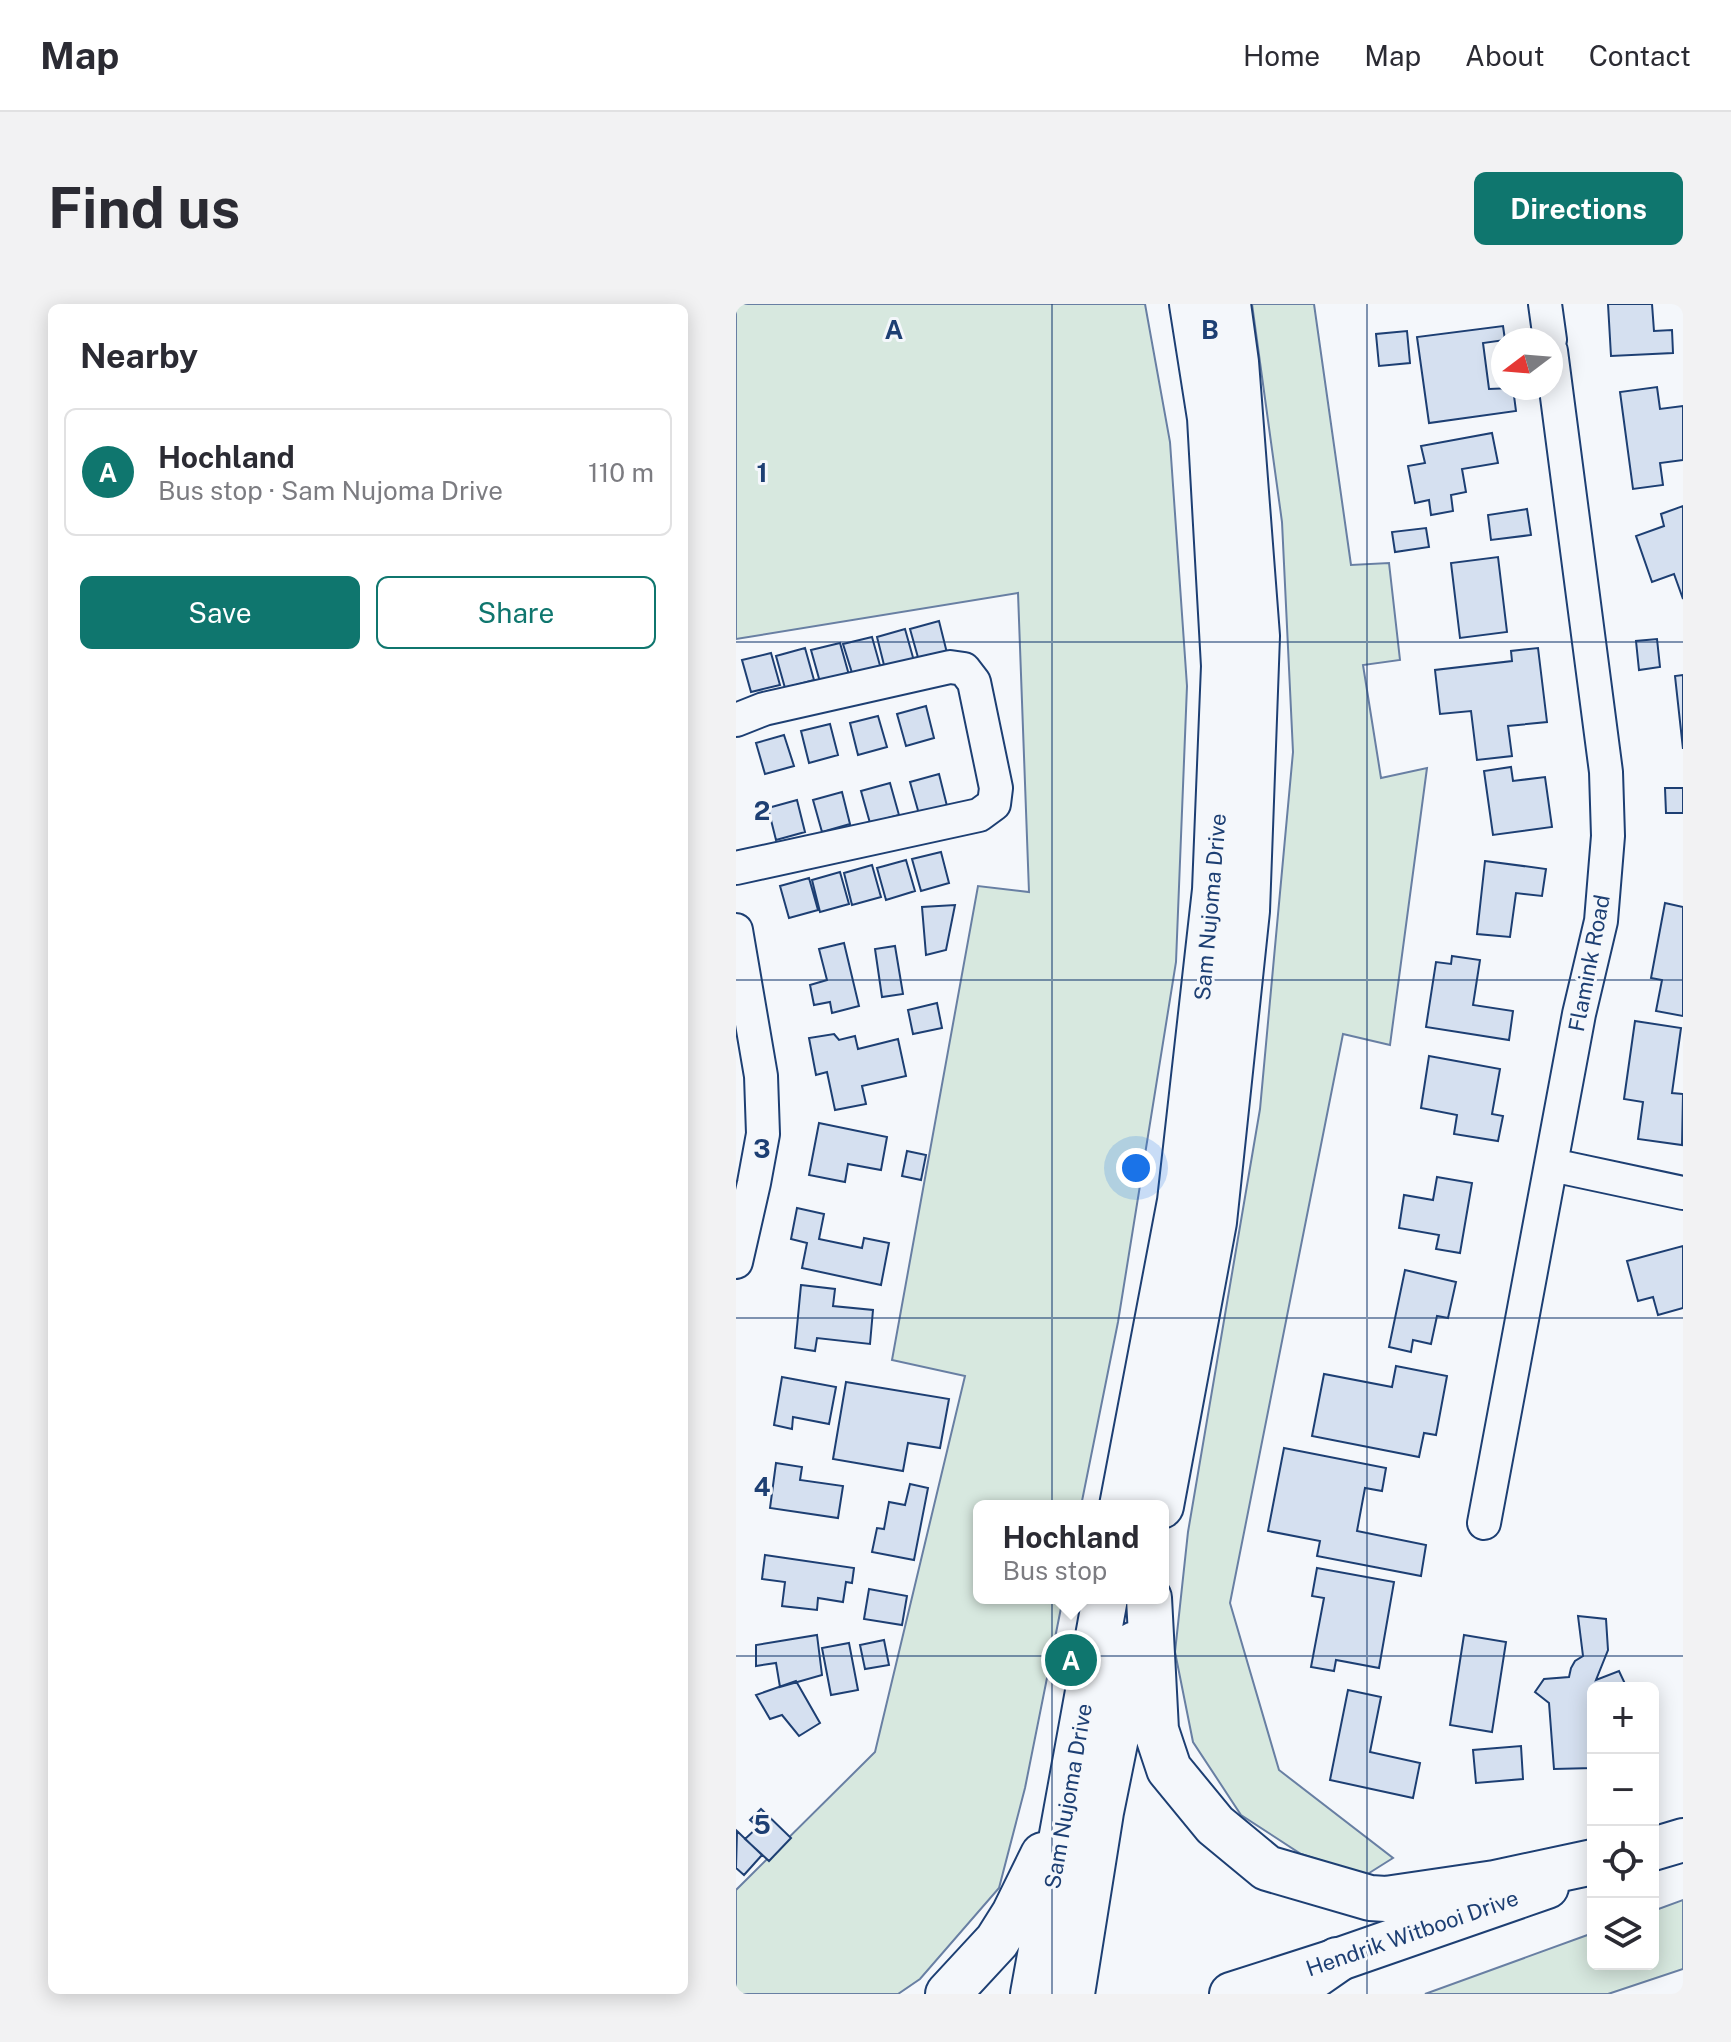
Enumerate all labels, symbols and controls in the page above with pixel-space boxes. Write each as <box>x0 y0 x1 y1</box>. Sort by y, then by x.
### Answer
text: Map <box>40 33 119 78</box>
text: Home <box>1243 39 1320 72</box>
text: Map <box>1364 39 1421 72</box>
text: About <box>1465 39 1545 72</box>
text: Contact <box>1589 39 1691 72</box>
button: Directions <box>1474 172 1683 245</box>
text: Find us <box>48 175 240 241</box>
text: A <box>885 314 904 345</box>
text: B <box>1201 314 1219 345</box>
north arrow <box>1491 328 1563 400</box>
text: Nearby <box>80 336 198 376</box>
text: Hochland <box>158 439 295 475</box>
text: A <box>99 457 117 488</box>
text: 110 m <box>588 457 654 488</box>
text: 1 <box>756 457 768 488</box>
text: Bus stop · Sam Nujoma Drive <box>158 475 503 506</box>
button: Save <box>80 576 360 649</box>
button: Share <box>376 576 656 649</box>
text: 2 <box>754 795 770 826</box>
street label: Sam Nujoma Drive <box>1189 812 1231 1002</box>
street label: Flamink Road <box>1563 892 1615 1034</box>
text: 3 <box>753 1133 771 1164</box>
your location <box>1116 1148 1156 1188</box>
text: 4 <box>753 1471 771 1502</box>
popup <box>973 1500 1169 1604</box>
text: Hochland <box>1003 1519 1139 1555</box>
text: Bus stop <box>1003 1555 1107 1586</box>
pin: A <box>1045 1630 1097 1690</box>
map controls <box>1587 1682 1659 1970</box>
button: + <box>1587 1682 1659 1754</box>
street label: Sam Nujoma Drive <box>1039 1701 1097 1891</box>
button: − <box>1587 1754 1659 1826</box>
text: 5 <box>753 1809 771 1840</box>
button: locate <box>1587 1826 1659 1898</box>
street label: Hendrik Witbooi Drive <box>1302 1884 1522 1982</box>
button: layers <box>1587 1898 1659 1970</box>

